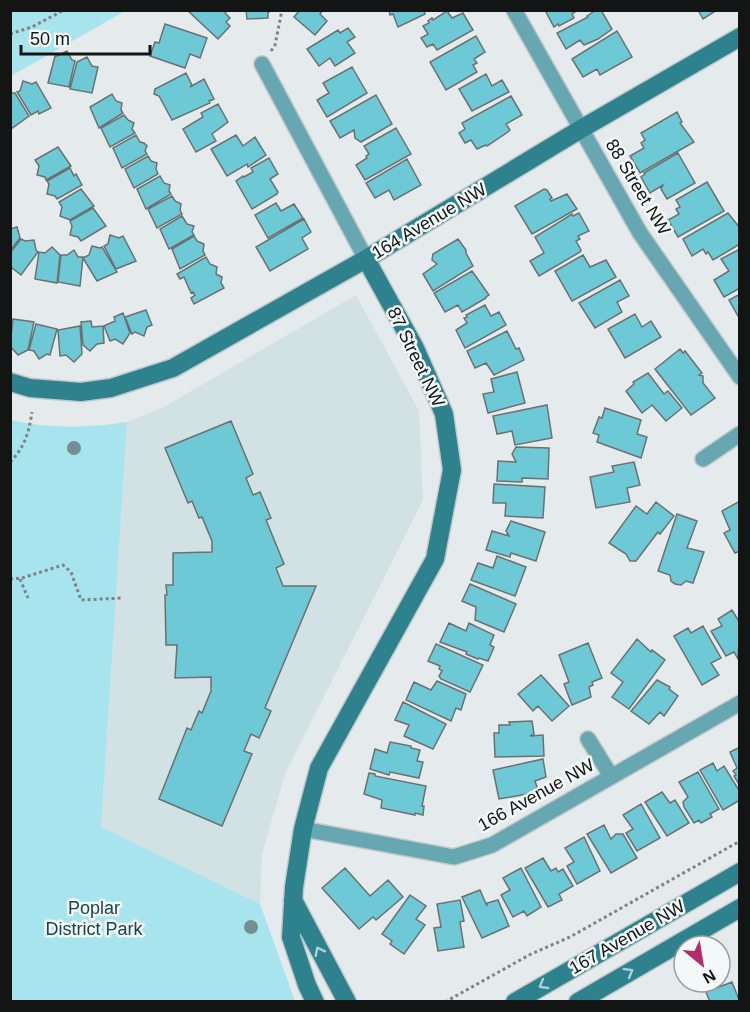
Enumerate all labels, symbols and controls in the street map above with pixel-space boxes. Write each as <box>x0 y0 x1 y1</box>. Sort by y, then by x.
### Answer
scale bar <box>21 18 150 56</box>
text: 50 m <box>30 29 70 49</box>
street label: 88 Street NW <box>602 136 674 238</box>
street label: 164 Avenue NW <box>368 179 490 263</box>
street label: 87 Street NW <box>383 304 449 410</box>
street label: 166 Avenue NW <box>474 755 598 835</box>
street label: 167 Avenue NW <box>566 896 688 978</box>
park label: Poplar District Park <box>45 898 143 939</box>
north arrow <box>672 934 732 994</box>
one-way arrow <box>315 946 326 957</box>
text: N <box>700 966 719 987</box>
one-way arrow <box>623 968 633 979</box>
one-way arrow <box>539 978 549 989</box>

